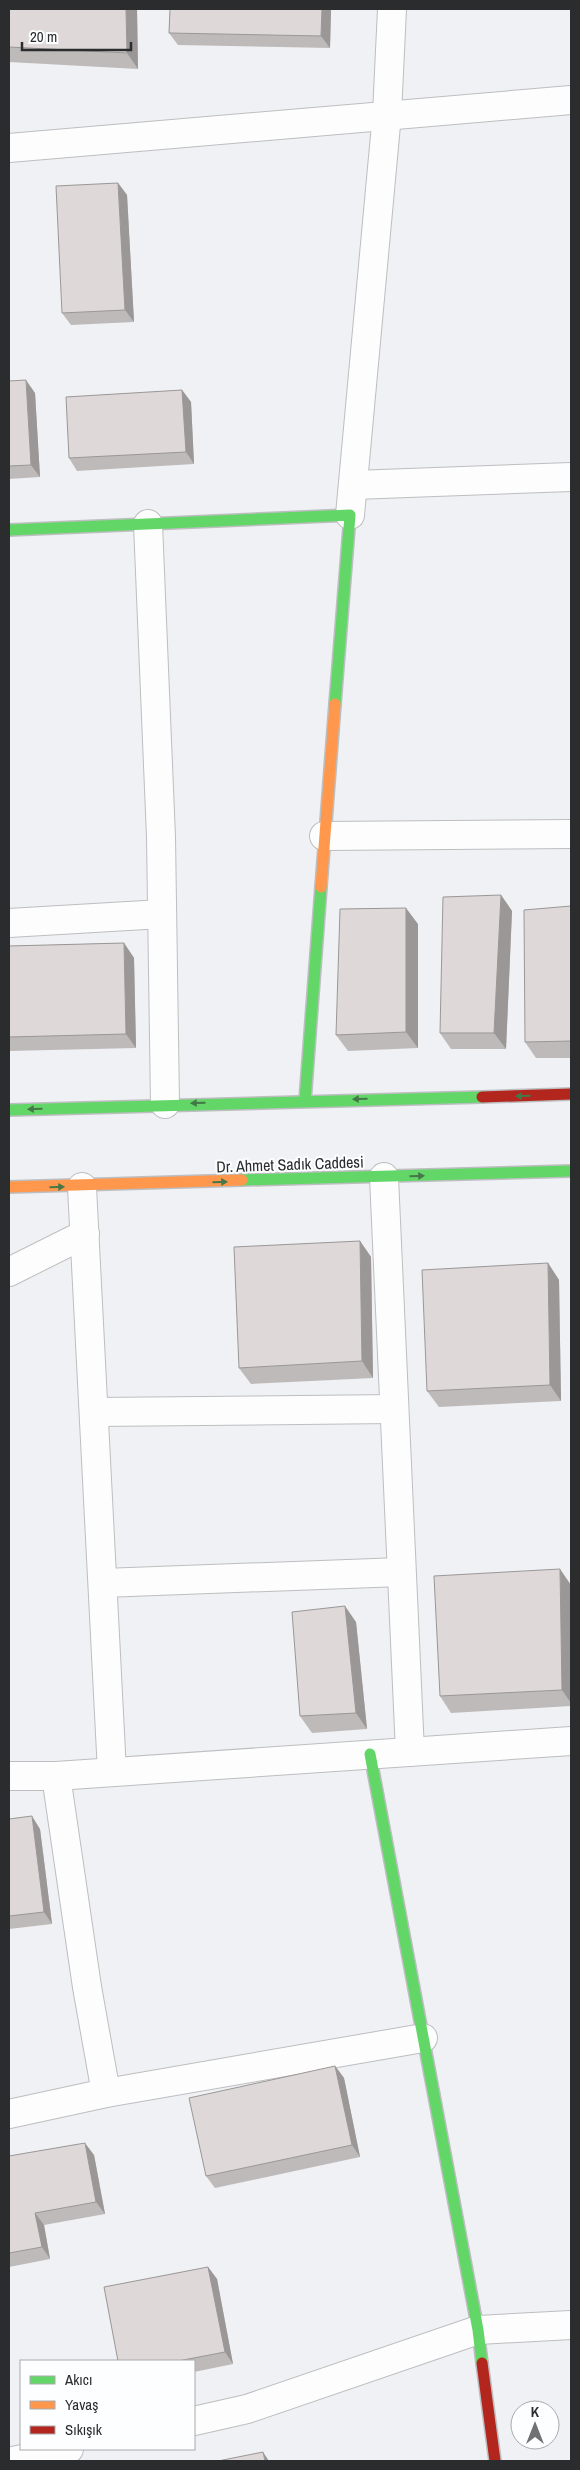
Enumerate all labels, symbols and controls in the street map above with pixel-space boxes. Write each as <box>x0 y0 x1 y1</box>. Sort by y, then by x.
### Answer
scale bar <box>22 20 131 52</box>
text: 20 m <box>30 26 57 47</box>
one-way arrow <box>514 1092 530 1100</box>
one-way arrow <box>352 1096 368 1104</box>
one-way arrow <box>189 1099 205 1107</box>
one-way arrow <box>27 1105 43 1113</box>
street label: Dr. Ahmet Sadık Caddesi <box>216 1150 364 1178</box>
one-way arrow <box>410 1172 426 1180</box>
one-way arrow <box>212 1178 228 1186</box>
one-way arrow <box>50 1183 66 1191</box>
legend <box>20 2360 195 2450</box>
text: Akıcı <box>64 2369 92 2390</box>
text: Yavaş <box>65 2394 98 2415</box>
north arrow <box>510 2400 560 2450</box>
text: K <box>531 2403 540 2421</box>
text: Sıkışık <box>65 2419 103 2440</box>

